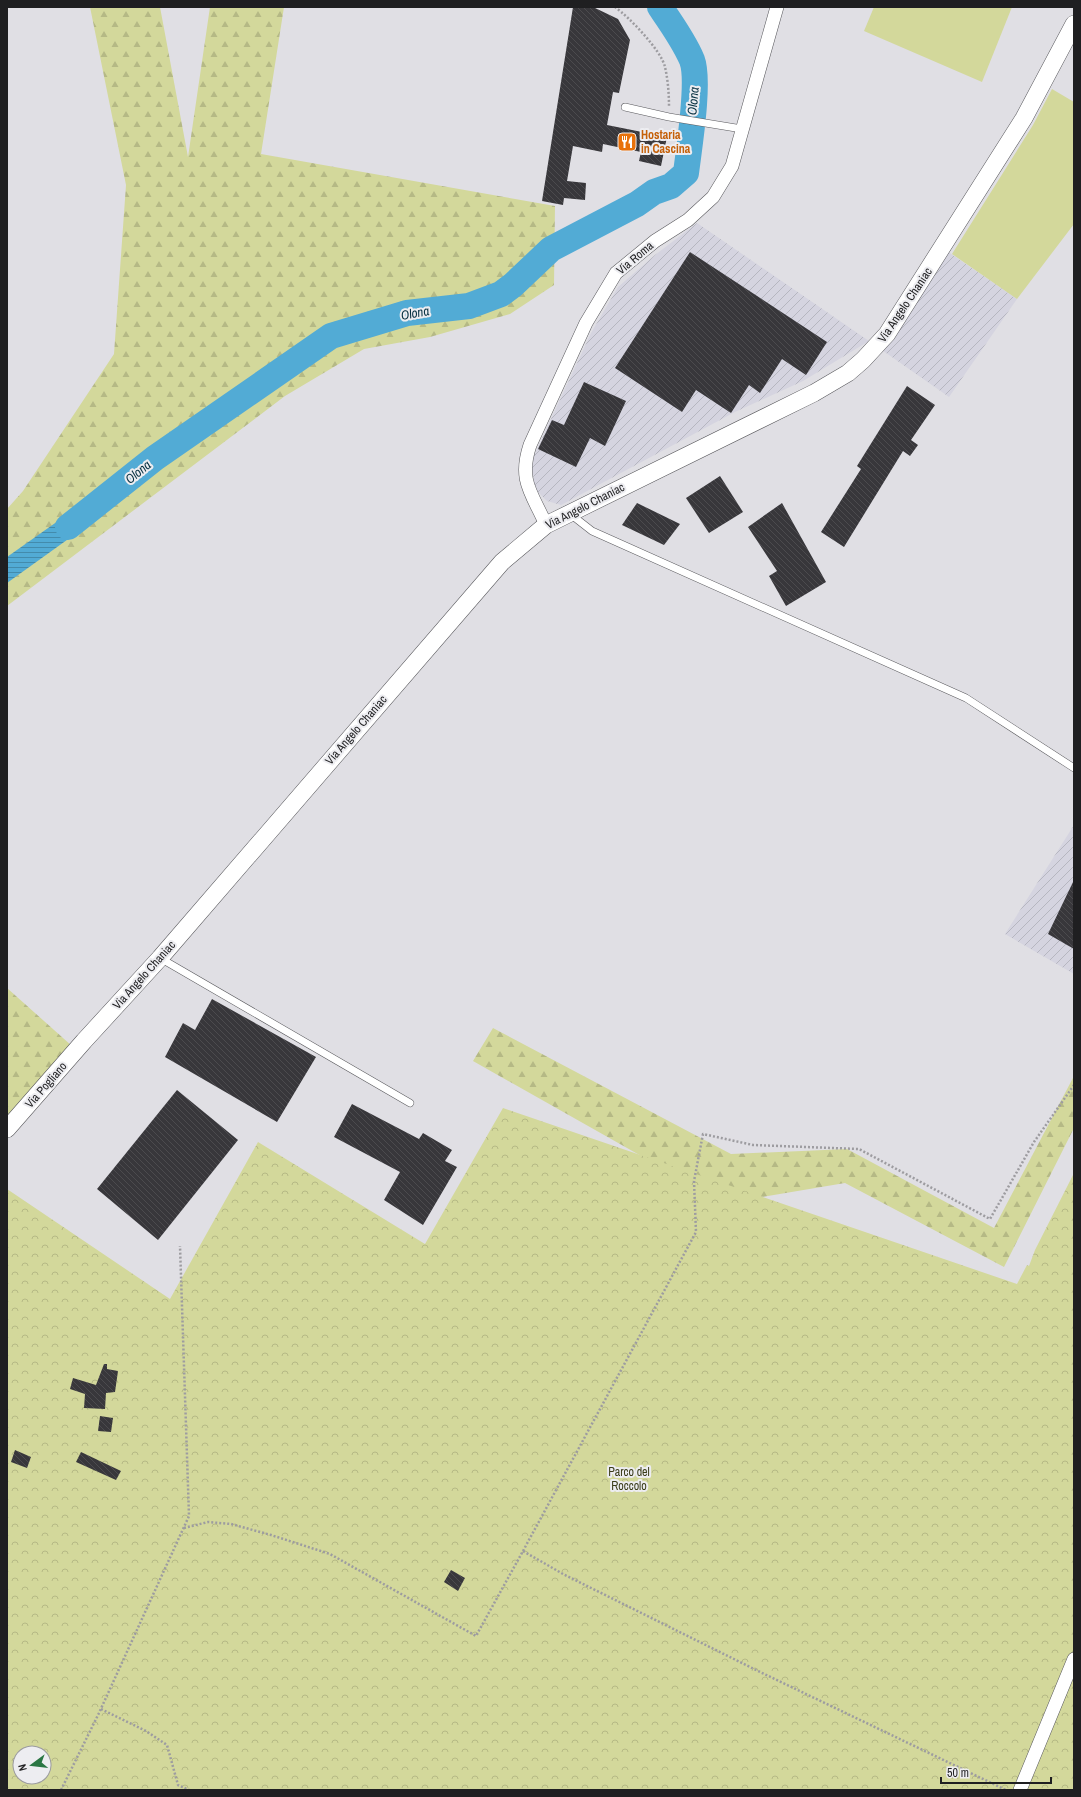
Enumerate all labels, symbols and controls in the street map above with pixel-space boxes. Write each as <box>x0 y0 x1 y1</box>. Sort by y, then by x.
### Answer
water label: Olona <box>683 86 703 116</box>
place label: Hostaria in Cascina <box>641 127 691 157</box>
restaurant icon: Hostaria in Cascina <box>616 131 638 153</box>
street label: Via Roma <box>613 238 657 278</box>
street label: Via Angelo Chaniac <box>874 264 936 345</box>
water label: Olona <box>400 302 431 324</box>
water label: Olona <box>122 456 154 488</box>
street label: Via Angelo Chaniac <box>543 479 627 533</box>
street label: Via Angelo Chaniac <box>321 692 391 768</box>
street label: Via Angelo Chaniac <box>109 937 179 1013</box>
street label: Via Pogliano <box>22 1059 70 1111</box>
park label: Parco del Roccolo <box>608 1464 650 1494</box>
north arrow <box>12 1745 52 1785</box>
scale bar <box>941 1759 1051 1785</box>
text: N <box>15 1763 30 1773</box>
text: 50 m <box>947 1765 969 1781</box>

